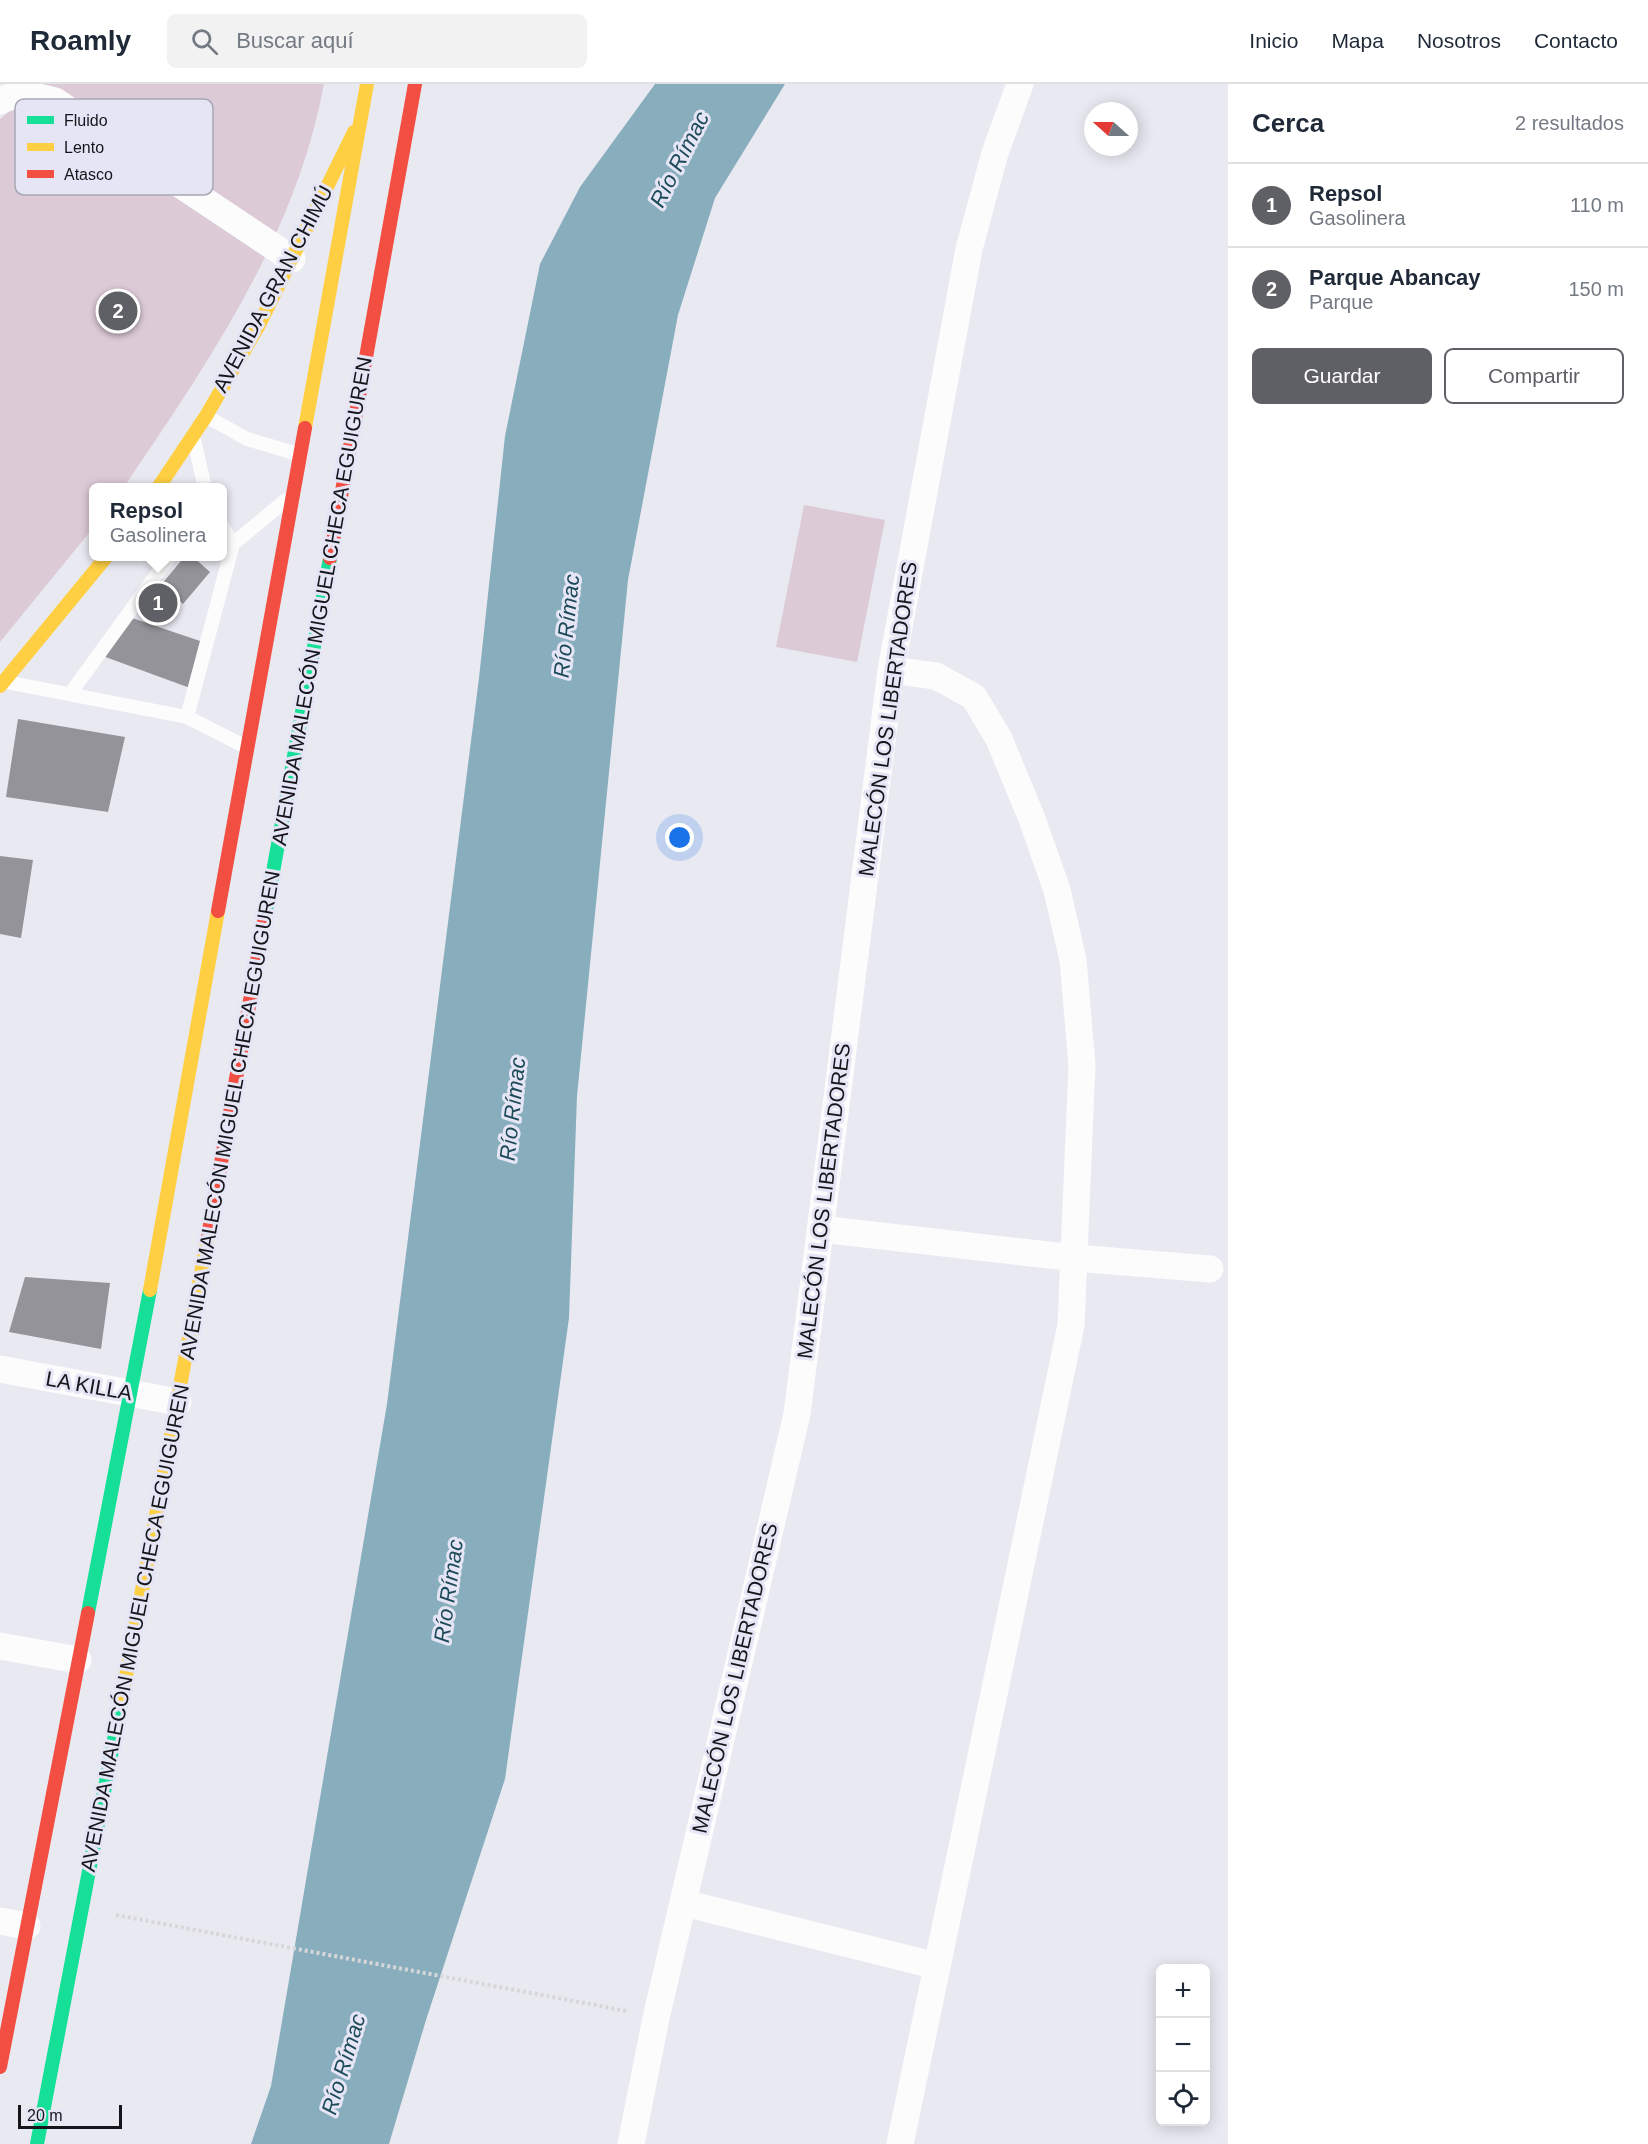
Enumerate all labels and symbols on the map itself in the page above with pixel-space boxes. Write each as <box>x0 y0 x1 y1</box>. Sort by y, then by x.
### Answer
legend <box>15 99 213 195</box>
north arrow <box>1084 102 1138 156</box>
water label: Río Rímac <box>645 107 714 211</box>
text: Fluido <box>64 112 108 129</box>
text: Lento <box>64 139 104 156</box>
text: Atasco <box>64 166 113 183</box>
street label: AVENIDA GRAN CHIMÚ <box>208 182 337 396</box>
pin: 2 <box>98 288 138 334</box>
street label: AVENIDA MALECÓN MIGUEL CHECA EGUIGUREN <box>267 355 376 847</box>
street label: MALECÓN LOS LIBERTADORES <box>854 560 921 878</box>
water label: Río Rímac <box>549 573 584 679</box>
pin: 1 <box>138 580 178 626</box>
your location <box>665 823 694 852</box>
street label: AVENIDA MALECÓN MIGUEL CHECA EGUIGUREN <box>175 869 284 1361</box>
street label: MALECÓN LOS LIBERTADORES <box>793 1042 854 1360</box>
water label: Río Rímac <box>495 1056 530 1162</box>
street label: LA KILLA <box>44 1367 134 1404</box>
street label: AVENIDA MALECÓN MIGUEL CHECA EGUIGUREN <box>76 1382 193 1874</box>
street label: MALECÓN LOS LIBERTADORES <box>688 1520 781 1835</box>
water label: Río Rímac <box>429 1538 468 1644</box>
water label: Río Rímac <box>316 2011 371 2117</box>
scale bar <box>18 2102 122 2130</box>

